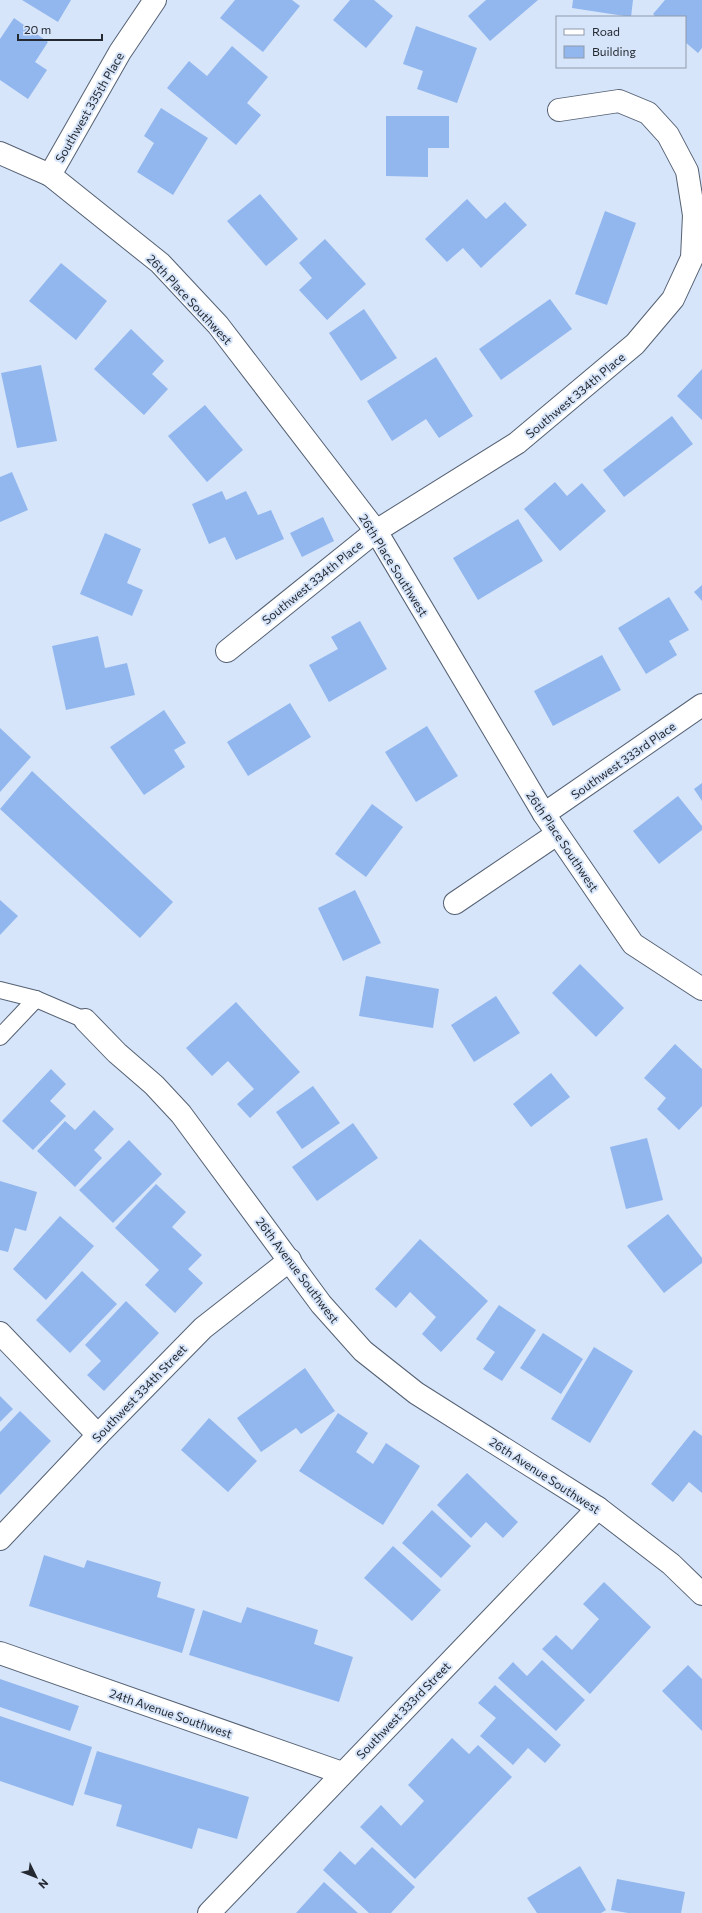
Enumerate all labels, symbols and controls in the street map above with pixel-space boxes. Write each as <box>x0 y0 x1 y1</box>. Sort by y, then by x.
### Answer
scale bar <box>18 16 102 42</box>
legend <box>556 16 686 68</box>
text: 20 m <box>24 22 51 36</box>
text: Road <box>592 24 620 38</box>
text: Building <box>592 44 636 58</box>
street label: Southwest 335th Place <box>52 49 126 165</box>
street label: 26th Place Southwest <box>145 251 235 347</box>
street label: Southwest 334th Place <box>523 349 627 441</box>
street label: 26th Place Southwest <box>357 511 431 619</box>
street label: Southwest 334th Place <box>259 537 365 627</box>
street label: Southwest 333rd Place <box>568 719 678 801</box>
street label: 26th Place Southwest <box>524 788 602 894</box>
street label: 26th Avenue Southwest <box>254 1214 342 1326</box>
street label: Southwest 334th Street <box>89 1341 189 1445</box>
street label: 26th Avenue Southwest <box>487 1434 603 1516</box>
street label: Southwest 333rd Street <box>353 1659 453 1761</box>
street label: 24th Avenue Southwest <box>108 1685 234 1741</box>
north arrow <box>16 1857 56 1897</box>
text: N <box>36 1877 51 1892</box>

